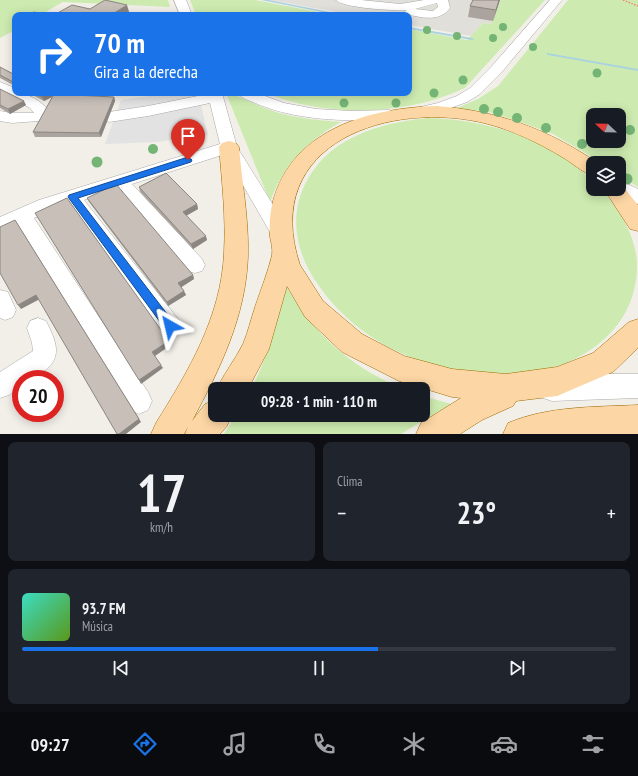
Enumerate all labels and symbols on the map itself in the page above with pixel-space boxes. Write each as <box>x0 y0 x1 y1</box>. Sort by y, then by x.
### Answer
north arrow <box>586 108 626 148</box>
pin <box>171 119 205 160</box>
position arrow <box>149 305 191 347</box>
speed limit sign: 20 <box>12 370 64 422</box>

